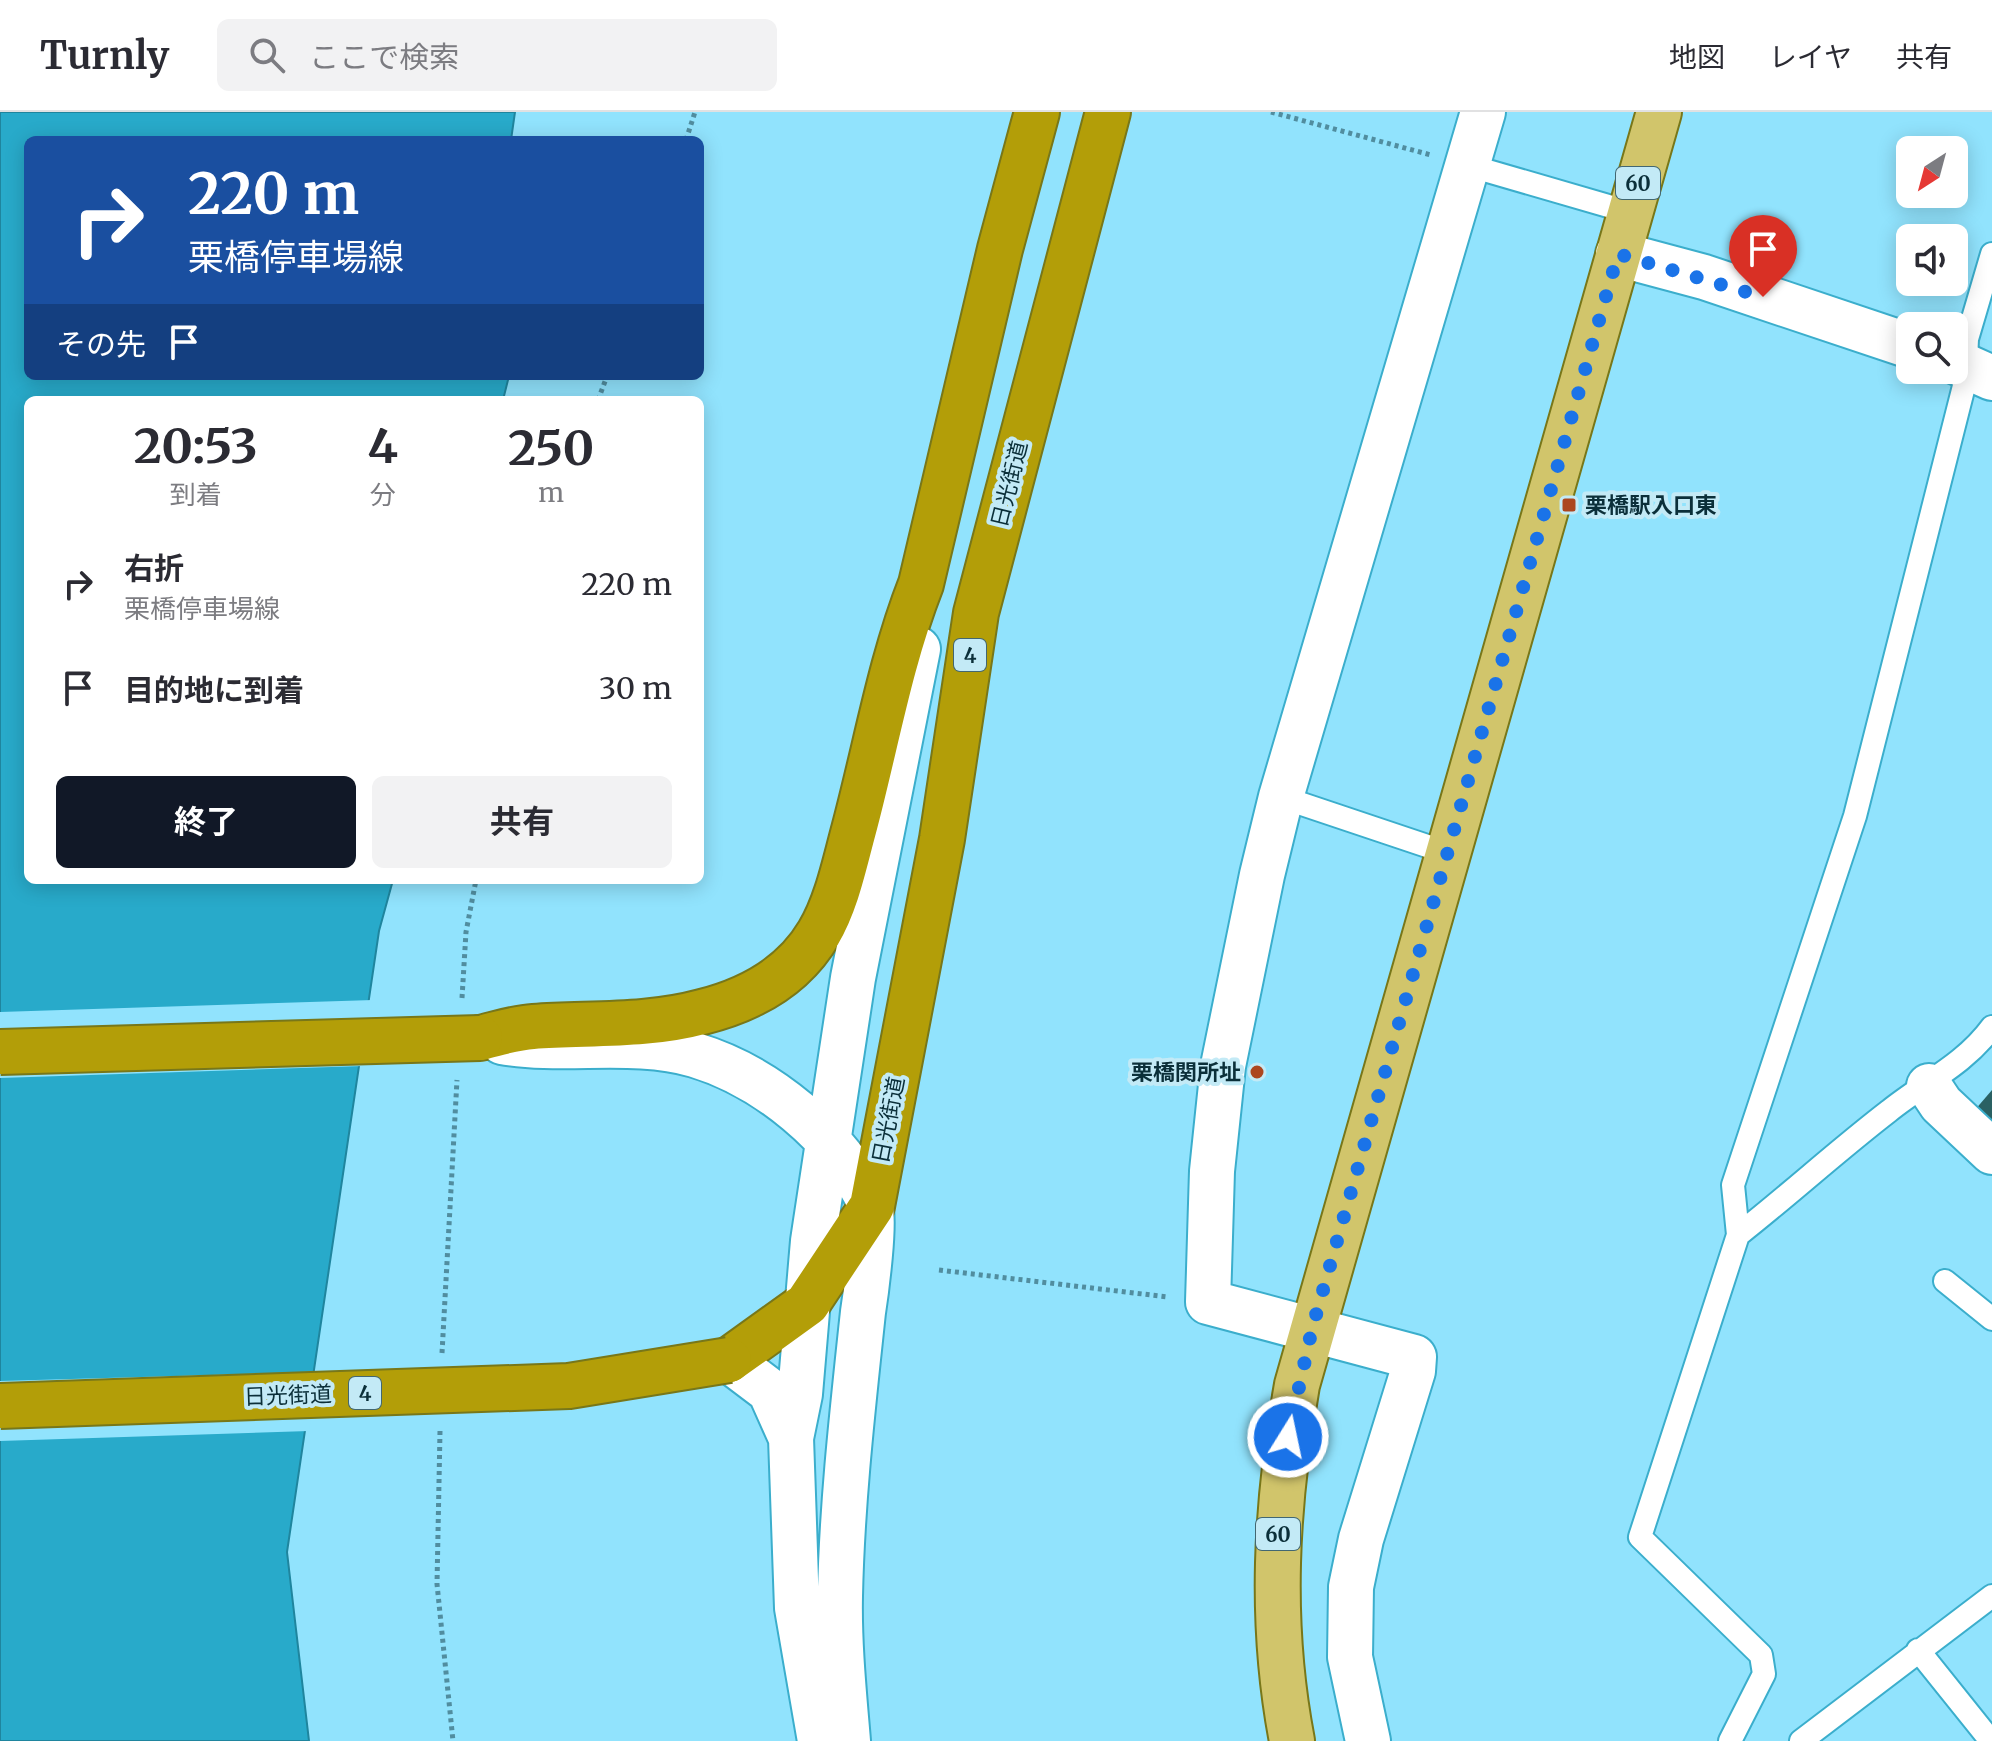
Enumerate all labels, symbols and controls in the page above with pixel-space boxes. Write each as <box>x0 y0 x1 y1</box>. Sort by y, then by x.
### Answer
search box <box>217 19 777 91</box>
text: Turnly <box>40 32 169 79</box>
icon: search <box>245 33 289 77</box>
text: ここで検索 <box>309 38 459 76</box>
text: 地図 <box>1669 39 1725 75</box>
text: レイヤ <box>1769 39 1852 75</box>
text: 共有 <box>1896 39 1952 75</box>
north arrow <box>1896 136 1968 208</box>
map controls <box>1896 136 1968 384</box>
text: 220 m <box>188 159 359 229</box>
road number: 60 <box>1616 167 1660 199</box>
icon: right <box>56 168 160 272</box>
pin <box>1729 215 1797 297</box>
button: sound <box>1896 224 1968 296</box>
icon: arrive <box>1741 227 1785 271</box>
text: 栗橋停車場線 <box>188 235 404 280</box>
button: search <box>1896 312 1968 384</box>
icon: arrive <box>162 320 206 364</box>
text: その先 <box>56 325 146 363</box>
text: 20:53 <box>134 416 258 476</box>
text: 4 <box>368 416 398 476</box>
text: 250 <box>508 418 594 478</box>
street label: 日光街道 <box>985 438 1033 530</box>
text: m <box>538 476 564 509</box>
text: 到着 <box>170 478 222 511</box>
text: 分 <box>370 478 396 511</box>
place label: 栗橋駅入口東 <box>1585 491 1717 519</box>
marker: 栗橋駅入口東 <box>1560 496 1578 514</box>
text: 右折 <box>124 549 184 587</box>
icon: right <box>56 562 100 606</box>
text: 220 m <box>581 565 672 603</box>
text: 栗橋停車場線 <box>124 592 280 625</box>
road number: 4 <box>954 639 986 671</box>
icon: arrive <box>56 666 100 710</box>
text: 30 m <box>599 669 672 707</box>
text: 目的地に到着 <box>124 671 304 709</box>
button: 終了 <box>56 776 356 868</box>
button: 共有 <box>372 776 672 868</box>
place label: 栗橋関所址 <box>1131 1058 1241 1086</box>
marker: 栗橋関所址 <box>1248 1063 1266 1081</box>
street label: 日光街道 <box>866 1074 910 1166</box>
road number: 4 <box>349 1377 381 1409</box>
street label: 日光街道 <box>244 1379 332 1411</box>
position arrow <box>1246 1395 1330 1479</box>
road number: 60 <box>1256 1518 1300 1550</box>

